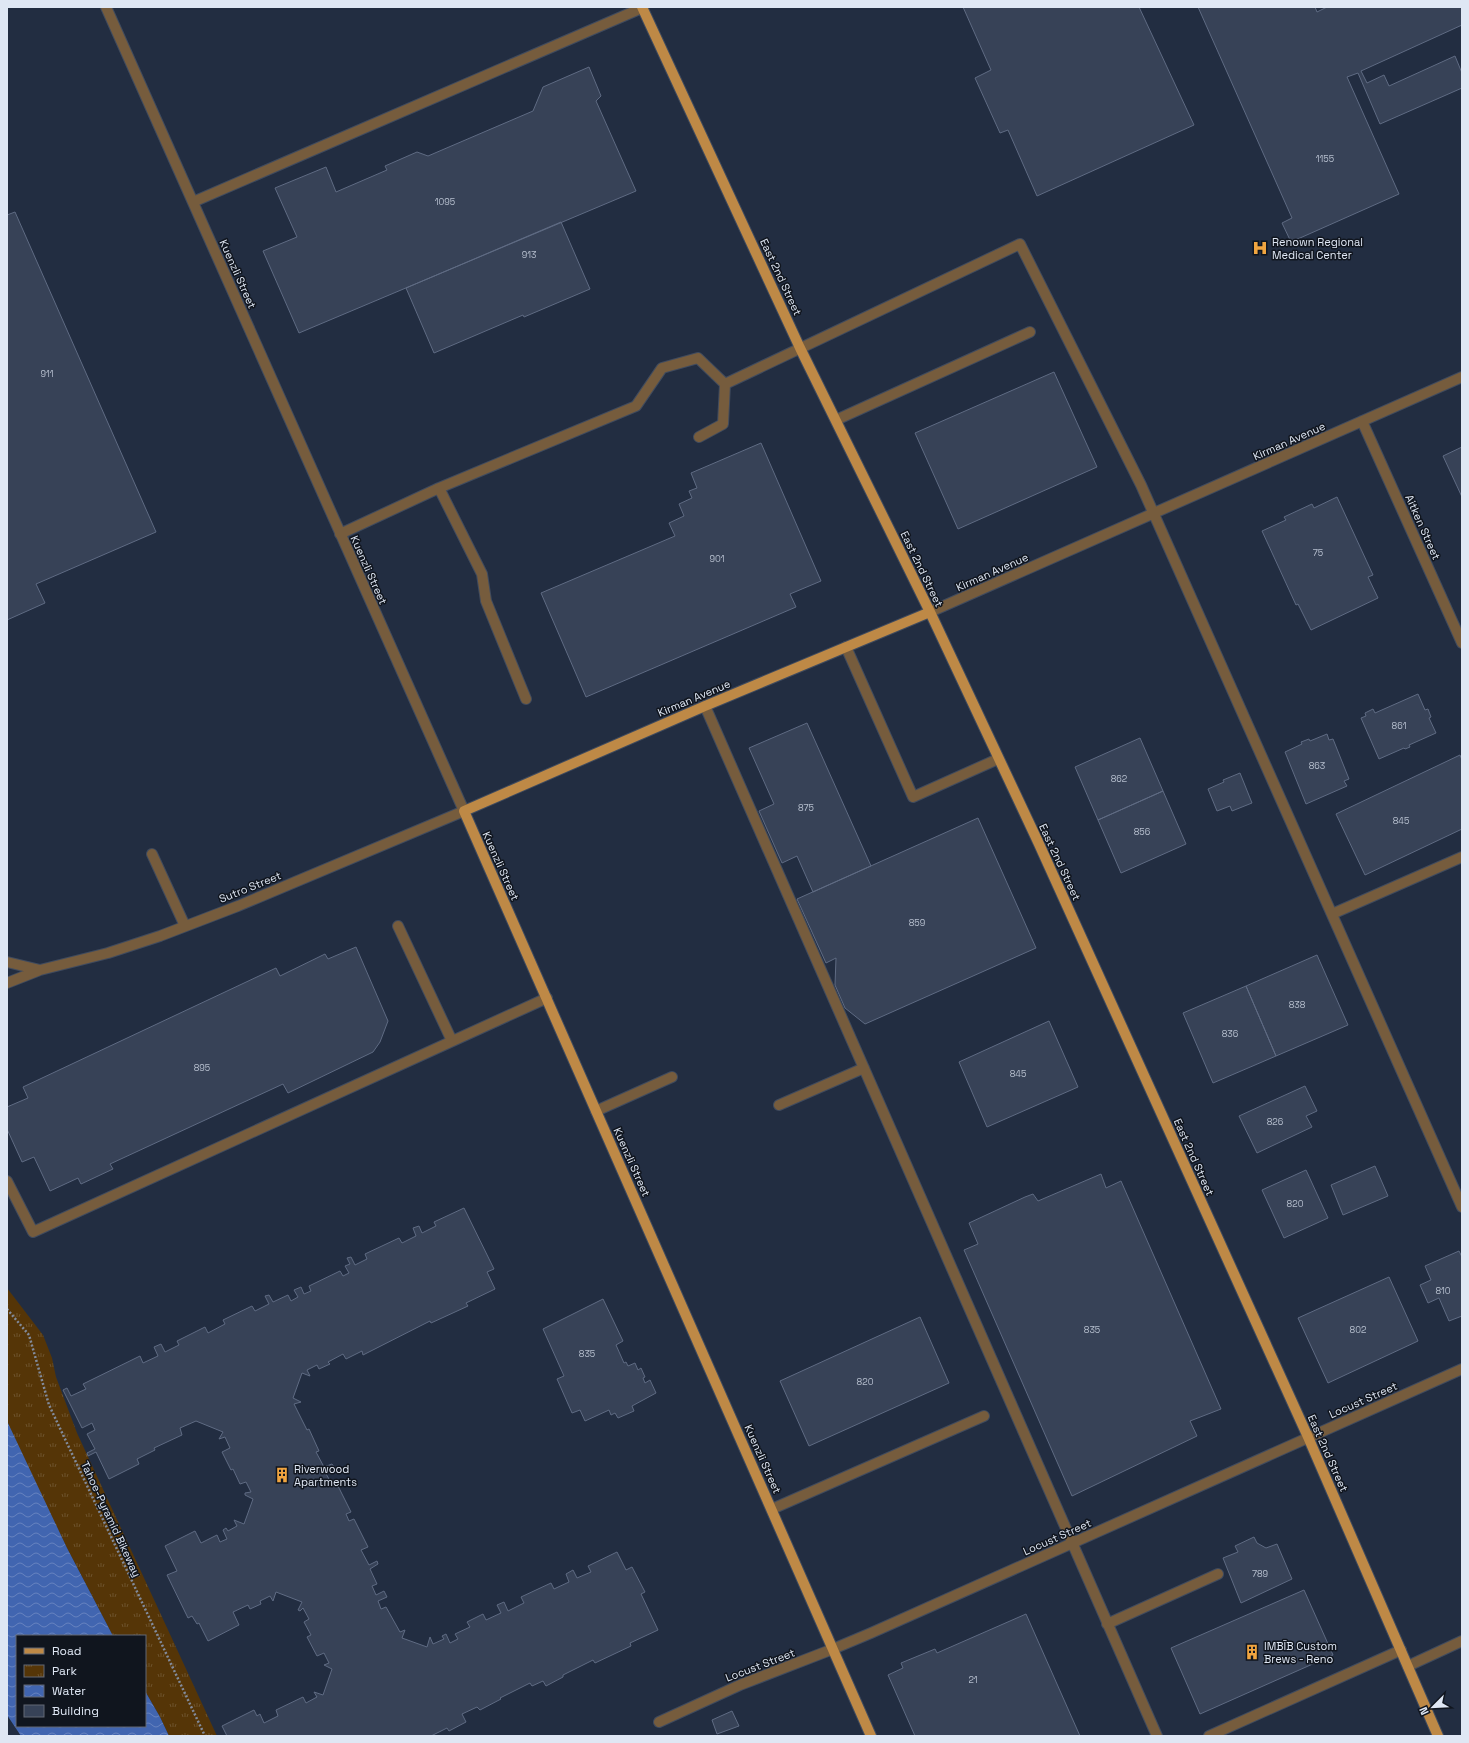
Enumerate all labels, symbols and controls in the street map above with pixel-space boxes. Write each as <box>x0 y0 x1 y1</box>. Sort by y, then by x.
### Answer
house number: 1155 <box>1316 153 1334 165</box>
house number: 1095 <box>435 196 455 208</box>
place label: Renown Regional Medical Center <box>1272 235 1363 262</box>
street label: East 2nd Street <box>757 236 805 318</box>
street label: Kuenzli Street <box>217 237 259 311</box>
hospital icon: Renown Regional Medical Center <box>1251 239 1269 257</box>
house number: 913 <box>522 249 536 261</box>
house number: 911 <box>40 368 54 380</box>
street label: Kirman Avenue <box>1251 419 1327 463</box>
street label: Aitken Street <box>1402 492 1444 562</box>
street label: East 2nd Street <box>898 529 946 609</box>
street label: Kuenzli Street <box>348 533 390 607</box>
house number: 75 <box>1313 547 1323 559</box>
street label: Kirman Avenue <box>954 550 1030 594</box>
house number: 901 <box>709 553 725 565</box>
street label: Kirman Avenue <box>656 676 732 720</box>
house number: 861 <box>1392 720 1407 732</box>
house number: 863 <box>1309 760 1325 772</box>
house number: 862 <box>1111 773 1127 785</box>
house number: 875 <box>798 802 814 814</box>
house number: 845 <box>1393 815 1409 827</box>
street label: East 2nd Street <box>1036 821 1084 903</box>
house number: 856 <box>1134 826 1151 838</box>
street label: Kuenzli Street <box>480 829 522 903</box>
street label: Sutro Street <box>217 868 283 906</box>
house number: 859 <box>909 917 925 929</box>
house number: 838 <box>1289 999 1306 1011</box>
house number: 836 <box>1222 1028 1239 1040</box>
house number: 895 <box>194 1062 210 1074</box>
house number: 845 <box>1010 1068 1026 1080</box>
street label: East 2nd Street <box>1171 1116 1217 1198</box>
house number: 826 <box>1267 1116 1284 1128</box>
street label: Kuenzli Street <box>611 1125 653 1199</box>
house number: 820 <box>1287 1198 1304 1210</box>
house number: 810 <box>1435 1285 1451 1297</box>
house number: 835 <box>1084 1324 1100 1336</box>
house number: 802 <box>1350 1324 1366 1336</box>
house number: 835 <box>579 1348 595 1360</box>
house number: 820 <box>857 1376 874 1388</box>
street label: Locust Street <box>1327 1379 1399 1421</box>
street label: East 2nd Street <box>1305 1412 1351 1494</box>
street label: Kuenzli Street <box>742 1422 784 1496</box>
street label: Tahoe-Pyramid Bikeway <box>78 1459 144 1579</box>
place label: Riverwood Apartments <box>294 1462 357 1489</box>
building icon: Riverwood Apartments <box>273 1466 291 1484</box>
street label: Locust Street <box>1021 1516 1093 1558</box>
house number: 789 <box>1252 1568 1268 1580</box>
legend <box>16 1635 146 1727</box>
place label: IMBĪB Custom Brews - Reno <box>1264 1639 1337 1666</box>
text: Road <box>52 1643 81 1659</box>
building icon: IMBĪB Custom Brews - Reno <box>1243 1643 1261 1661</box>
street label: Locust Street <box>723 1645 797 1685</box>
text: Park <box>52 1663 77 1679</box>
house number: 21 <box>968 1674 978 1686</box>
text: Water <box>52 1683 86 1699</box>
north arrow <box>1413 1687 1453 1727</box>
text: Building <box>52 1703 99 1719</box>
text: N <box>1416 1705 1432 1717</box>

